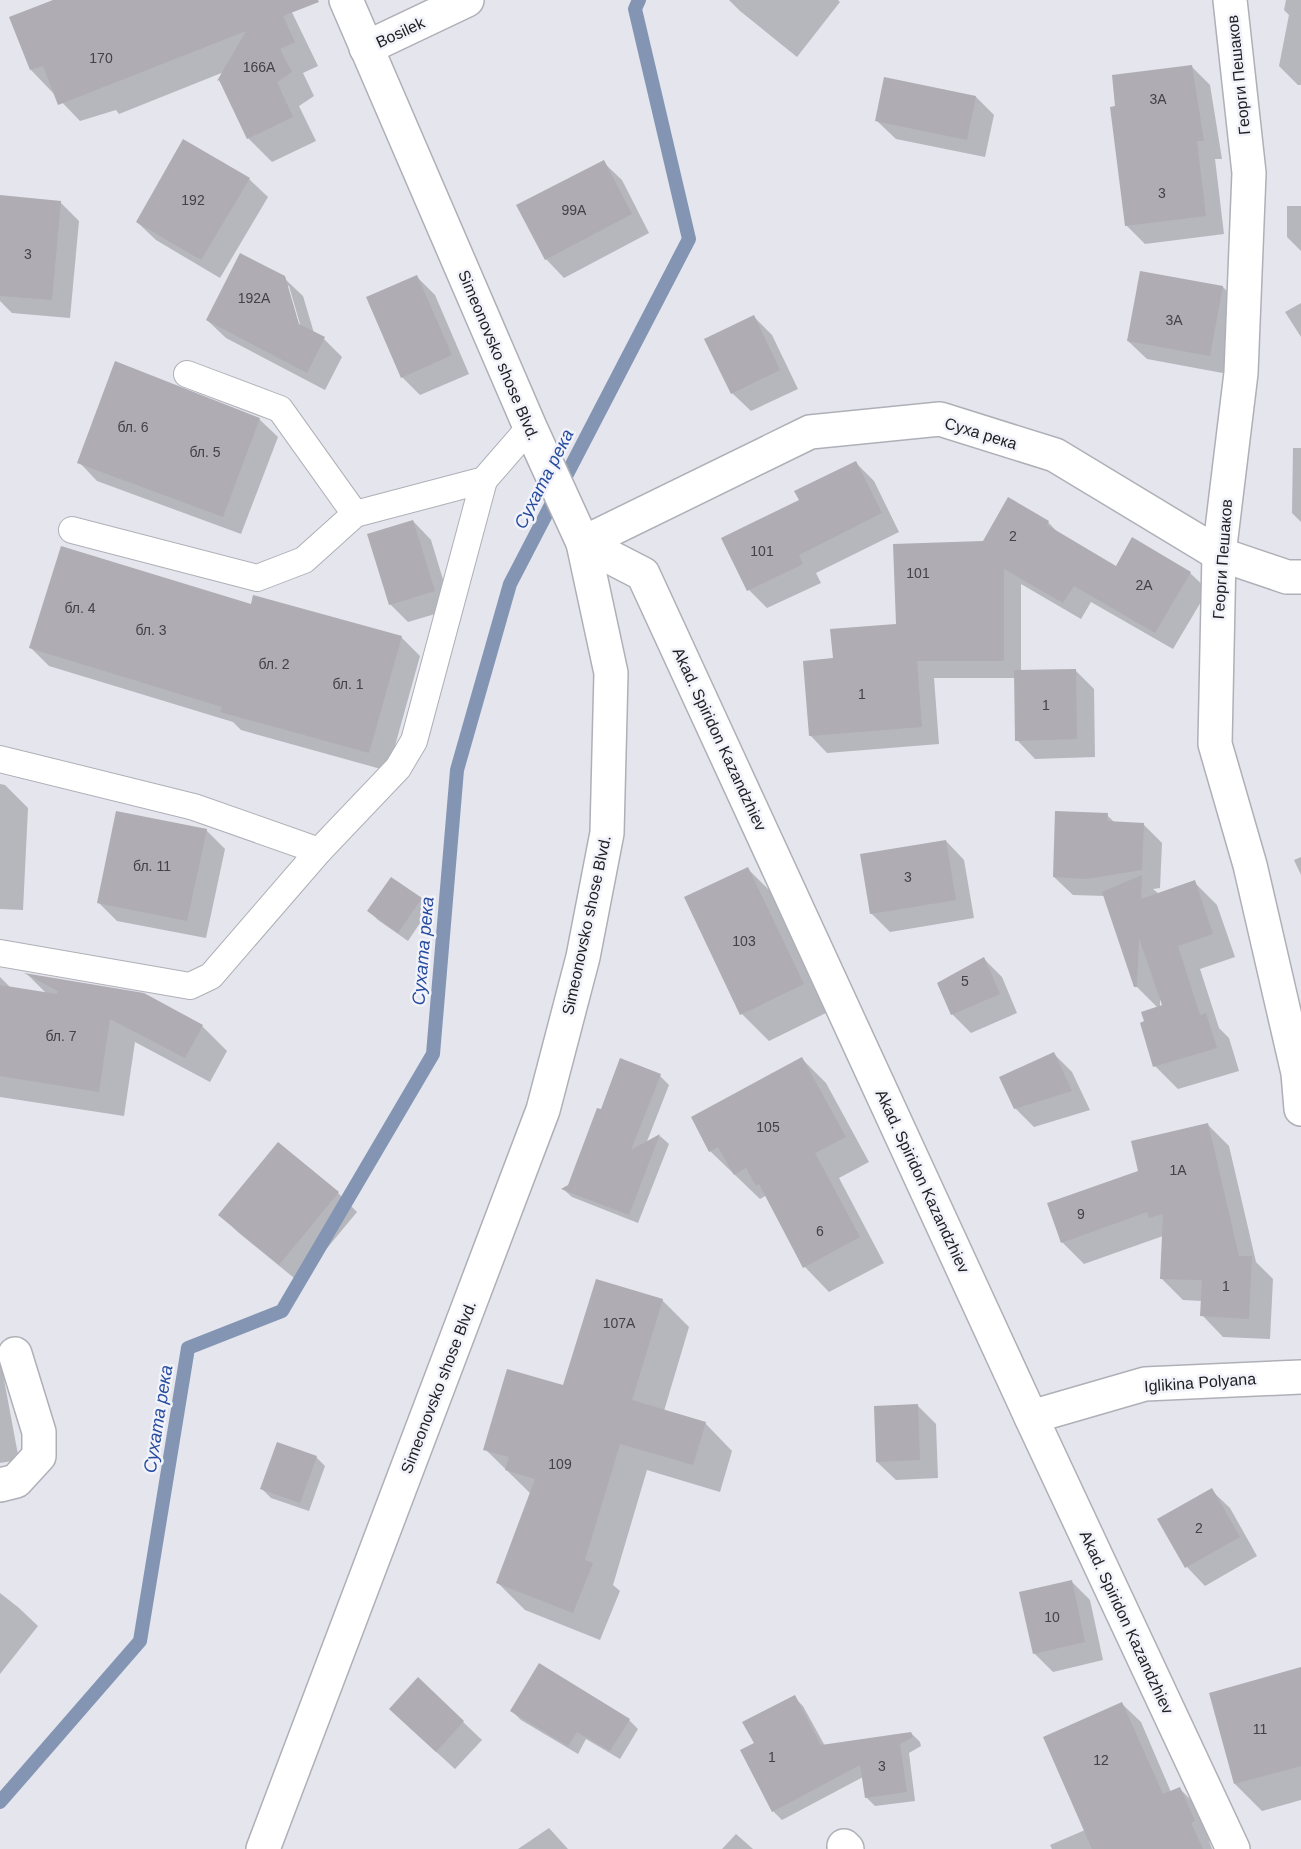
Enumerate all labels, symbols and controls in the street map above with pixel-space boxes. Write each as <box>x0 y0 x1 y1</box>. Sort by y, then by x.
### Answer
street label: Bosilek <box>373 13 428 51</box>
street label: Георги Пешаков <box>1224 14 1253 136</box>
house number: 170 <box>89 50 113 66</box>
house number: 166А <box>243 59 276 75</box>
house number: 3A <box>1149 91 1167 107</box>
house number: 3 <box>1158 185 1166 201</box>
house number: 192 <box>181 192 205 208</box>
house number: 99А <box>562 202 587 218</box>
house number: 3 <box>24 246 32 262</box>
street label: Simeonovsko shose Blvd. <box>455 268 542 443</box>
house number: 192А <box>238 290 271 306</box>
house number: 3А <box>1165 312 1183 328</box>
street label: Суха река <box>943 414 1019 453</box>
house number: бл. 6 <box>117 419 149 435</box>
water label: Сухата река <box>510 426 578 532</box>
house number: бл. 5 <box>189 444 221 460</box>
street label: Георги Пешаков <box>1210 498 1235 620</box>
house number: 2 <box>1009 528 1017 544</box>
house number: 101 <box>750 543 774 559</box>
house number: 101 <box>906 565 930 581</box>
house number: 2А <box>1135 577 1153 593</box>
house number: бл. 4 <box>64 600 96 616</box>
house number: бл. 3 <box>135 622 167 638</box>
street label: Akad. Spiridon Kazandzhiev <box>670 645 770 833</box>
house number: бл. 2 <box>258 656 290 672</box>
house number: бл. 1 <box>332 676 364 692</box>
house number: 1 <box>858 686 866 702</box>
house number: 1 <box>1042 697 1050 713</box>
street label: Simeonovsko shose Blvd. <box>559 834 614 1016</box>
house number: бл. 11 <box>133 858 171 874</box>
house number: 3 <box>904 869 912 885</box>
water label: Сухата река <box>408 896 438 1006</box>
house number: 103 <box>732 933 756 949</box>
house number: 5 <box>961 973 969 989</box>
house number: бл. 7 <box>45 1028 77 1044</box>
street label: Akad. Spiridon Kazandzhiev <box>873 1087 973 1275</box>
house number: 105 <box>756 1119 780 1135</box>
house number: 1А <box>1169 1162 1187 1178</box>
house number: 9 <box>1077 1206 1085 1222</box>
house number: 6 <box>816 1223 824 1239</box>
house number: 1 <box>1222 1278 1230 1294</box>
street label: Simeonovsko shose Blvd. <box>398 1299 479 1476</box>
house number: 107А <box>603 1315 636 1331</box>
water label: Сухата река <box>140 1364 176 1474</box>
street label: Iglikina Polyana <box>1144 1370 1257 1395</box>
house number: 109 <box>548 1456 572 1472</box>
house number: 2 <box>1195 1520 1203 1536</box>
street label: Akad. Spiridon Kazandzhiev <box>1077 1528 1177 1716</box>
house number: 10 <box>1044 1609 1060 1625</box>
house number: 11 <box>1253 1721 1267 1737</box>
house number: 1 <box>768 1749 776 1765</box>
house number: 12 <box>1093 1752 1109 1768</box>
house number: 3 <box>878 1758 886 1774</box>

